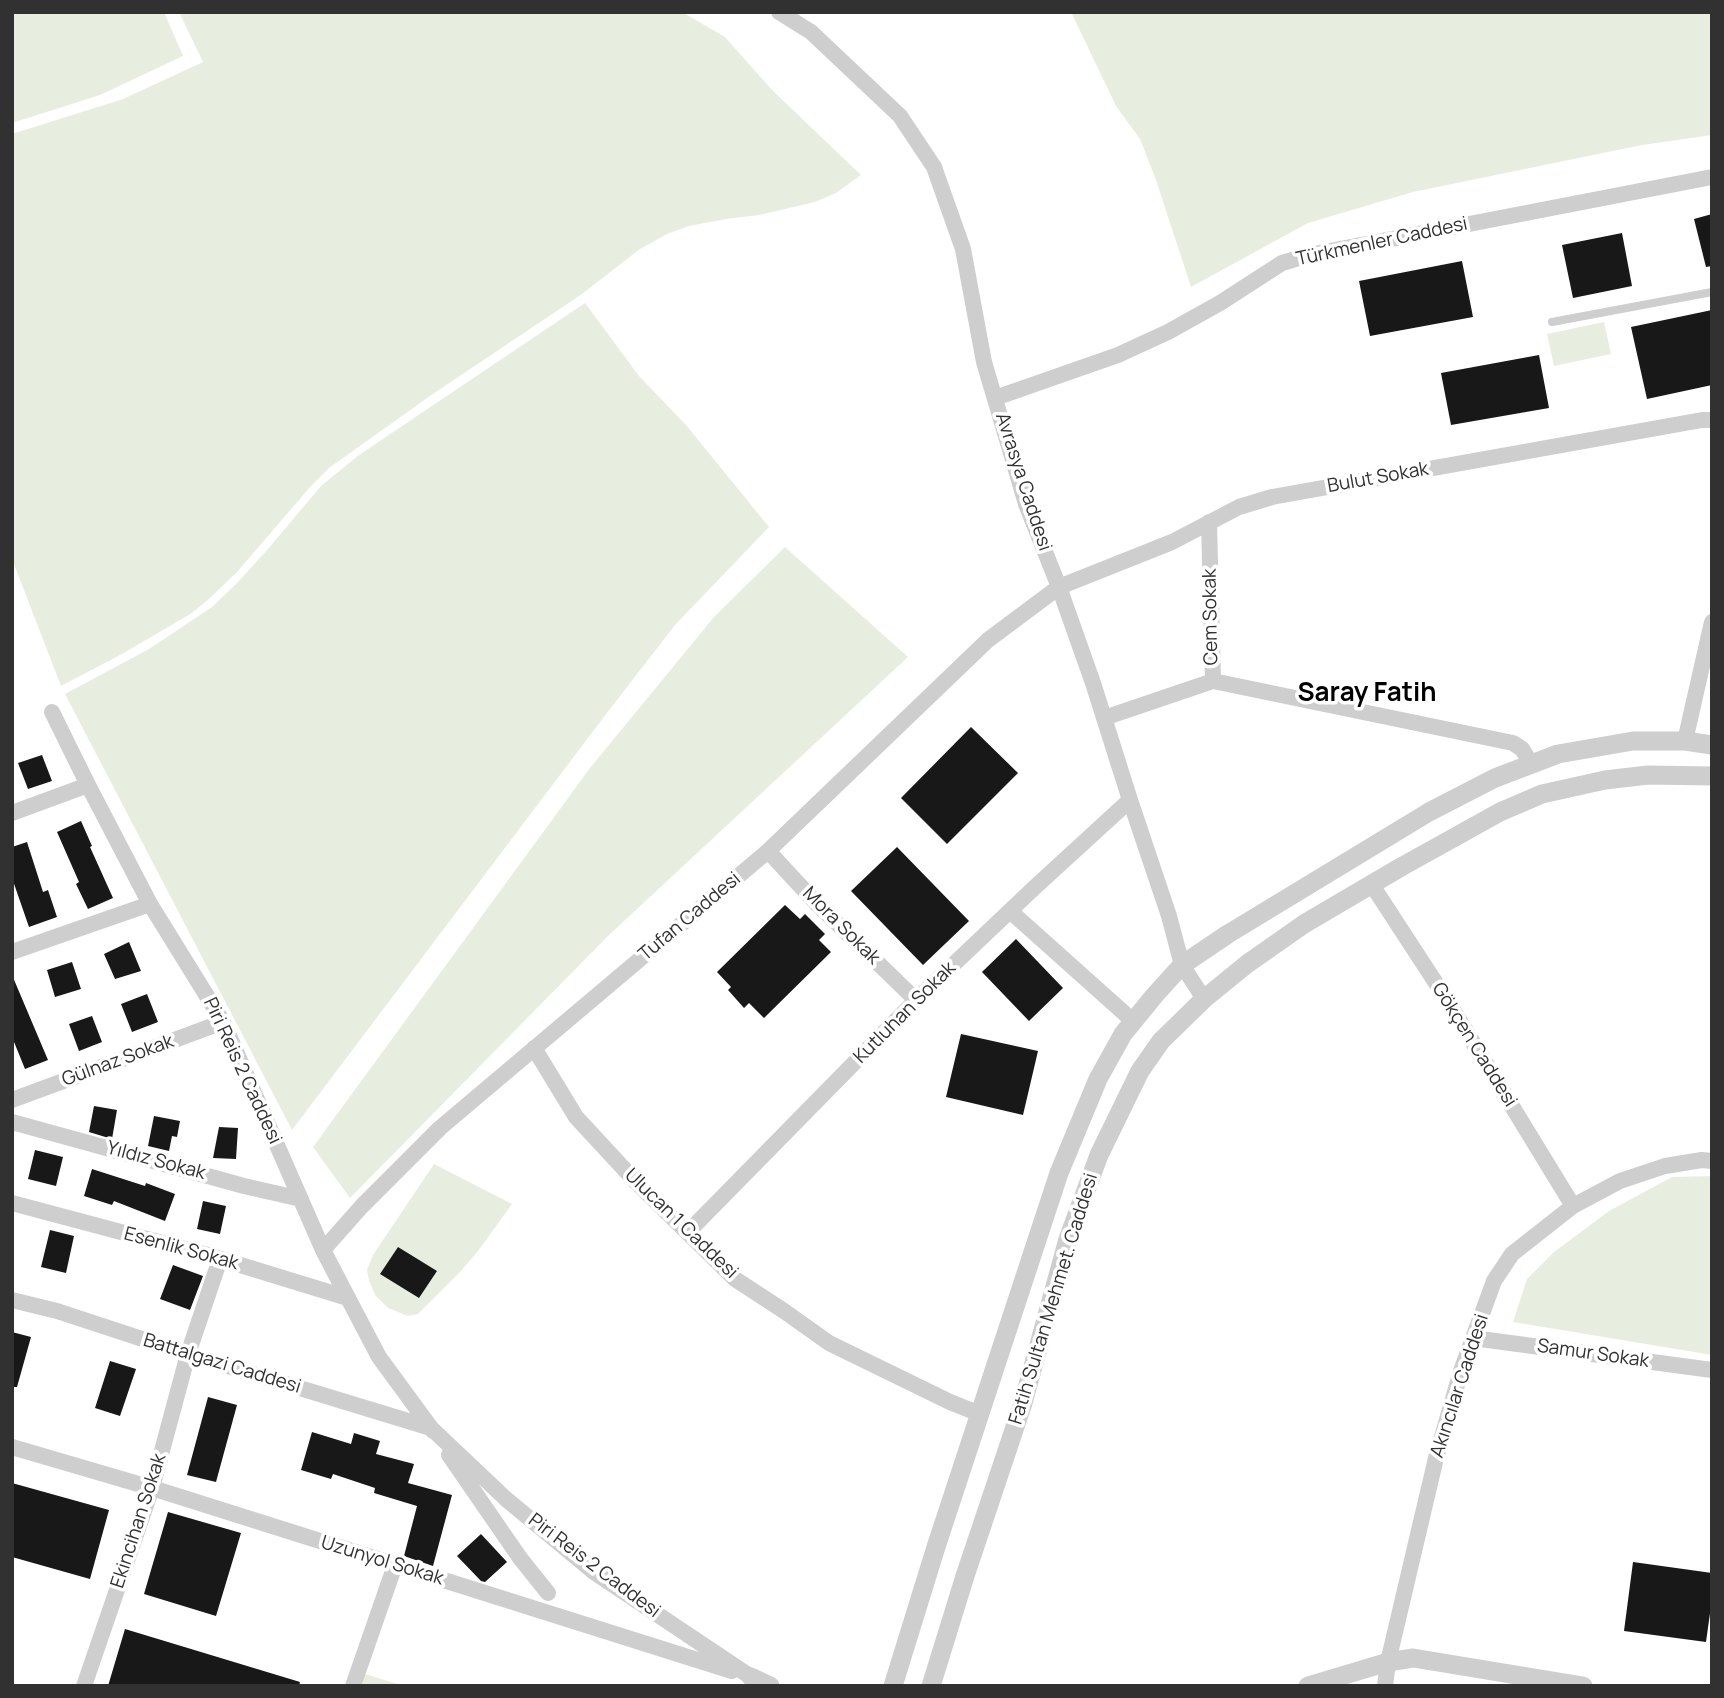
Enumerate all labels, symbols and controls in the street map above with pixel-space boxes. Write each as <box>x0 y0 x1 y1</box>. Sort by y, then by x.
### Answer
street label: Türkmenler Caddesi <box>1294 213 1470 271</box>
street label: Avrasya Caddesi <box>990 410 1056 554</box>
street label: Bulut Sokak <box>1326 458 1430 498</box>
street label: Cem Sokak <box>1199 568 1223 666</box>
district label: Saray Fatih <box>1298 678 1436 710</box>
street label: Tufan Caddesi <box>634 868 746 966</box>
street label: Mora Sokak <box>797 882 885 970</box>
street label: Kutluhan Sokak <box>849 957 961 1069</box>
street label: Gökçen Caddesi <box>1427 979 1521 1111</box>
street label: Piri Reis 2 Caddesi <box>198 994 286 1148</box>
street label: Gülnaz Sokak <box>59 1030 177 1092</box>
street label: Yıldız Sokak <box>104 1137 208 1185</box>
street label: Ulucan 1 Caddesi <box>620 1164 742 1284</box>
street label: Fatih Sultan Mehmet. Caddesi <box>1005 1171 1103 1427</box>
street label: Esenlik Sokak <box>121 1223 241 1275</box>
street label: Akıncılar Caddesi <box>1426 1311 1494 1461</box>
street label: Battalgazi Caddesi <box>140 1329 304 1399</box>
street label: Samur Sokak <box>1536 1335 1650 1373</box>
street label: Ekincihan Sokak <box>107 1451 171 1591</box>
street label: Piri Reis 2 Caddesi <box>524 1509 664 1623</box>
street label: Uzunyol Sokak <box>318 1532 446 1590</box>

